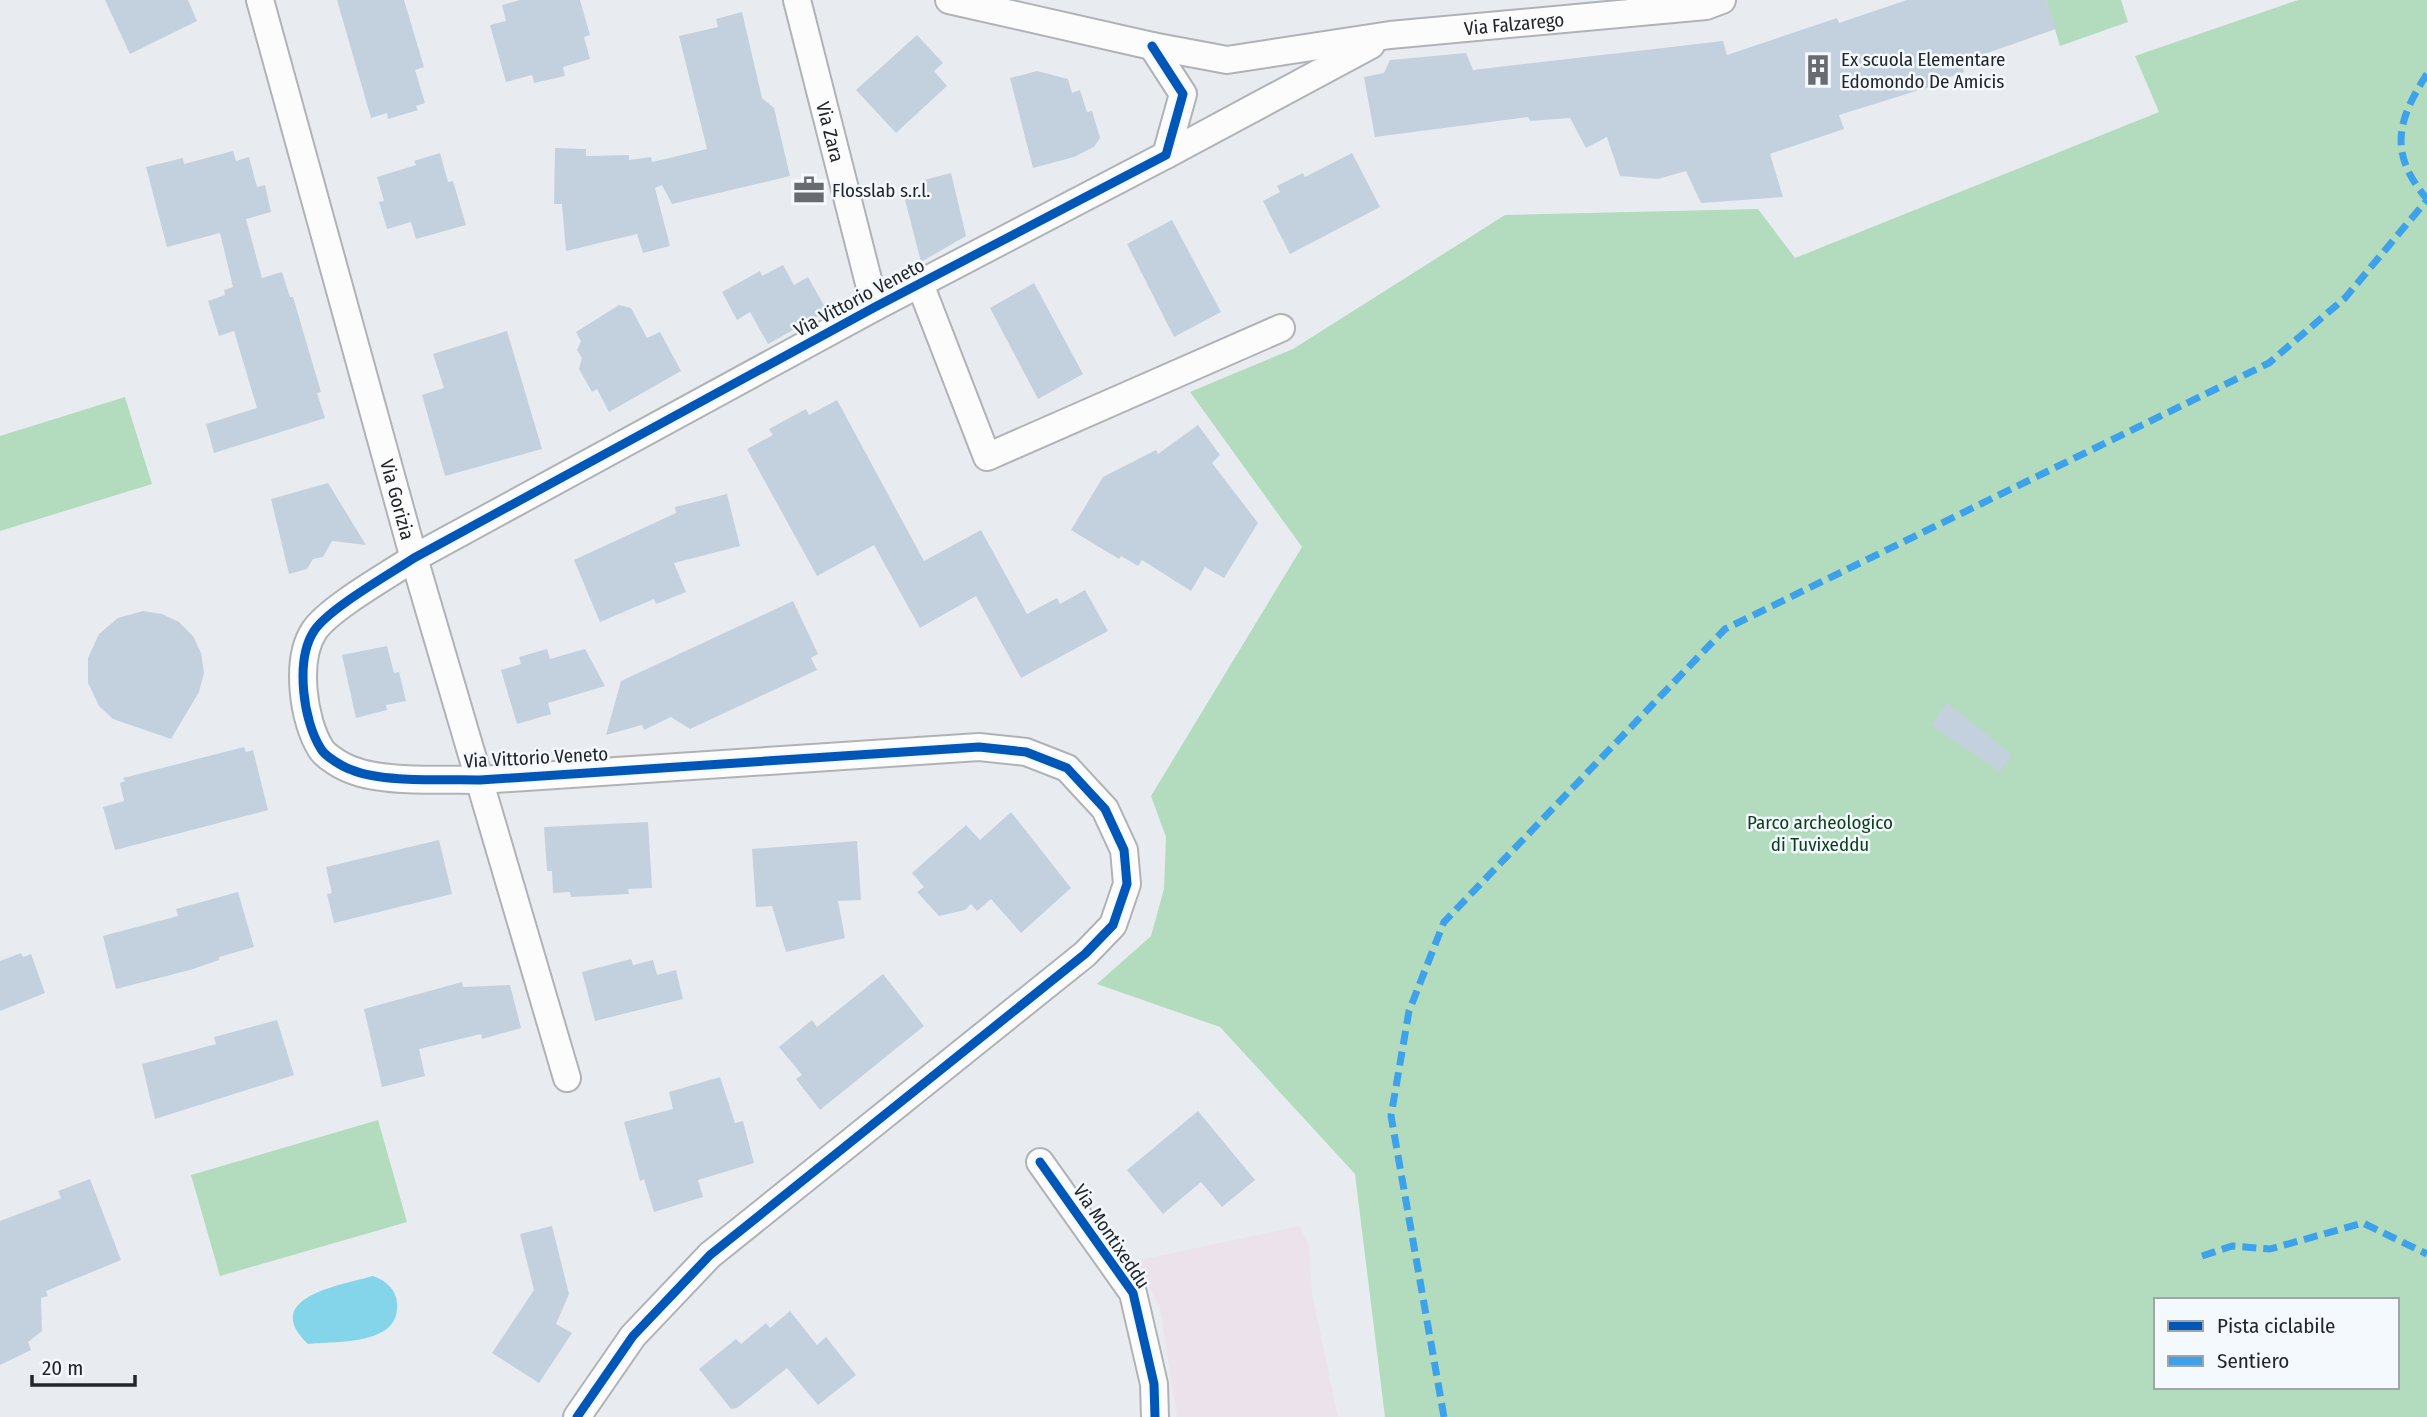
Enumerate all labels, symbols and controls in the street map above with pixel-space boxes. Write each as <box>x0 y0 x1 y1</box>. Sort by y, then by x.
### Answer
street label: Via Falzarego <box>1463 8 1565 40</box>
place label: Ex scuola Elementare Edomondo De Amicis <box>1841 48 2005 93</box>
building icon: Ex scuola Elementare Edomondo De Amicis <box>1801 53 1835 87</box>
street label: Via Zara <box>811 99 849 165</box>
office icon: Flosslab s.r.l. <box>792 173 826 207</box>
place label: Flosslab s.r.l. <box>832 179 930 202</box>
street label: Via Vittorio Veneto <box>790 253 928 342</box>
street label: Via Gorizia <box>375 457 419 542</box>
street label: Via Vittorio Veneto <box>463 742 609 773</box>
park label: Parco archeologico di Tuvixeddu <box>1747 811 1893 856</box>
street label: Via Montixeddu <box>1068 1180 1155 1293</box>
legend <box>2154 1298 2399 1389</box>
text: Pista ciclabile <box>2217 1313 2335 1339</box>
scale bar <box>32 1344 135 1388</box>
text: Sentiero <box>2217 1348 2289 1374</box>
text: 20 m <box>42 1355 83 1381</box>

